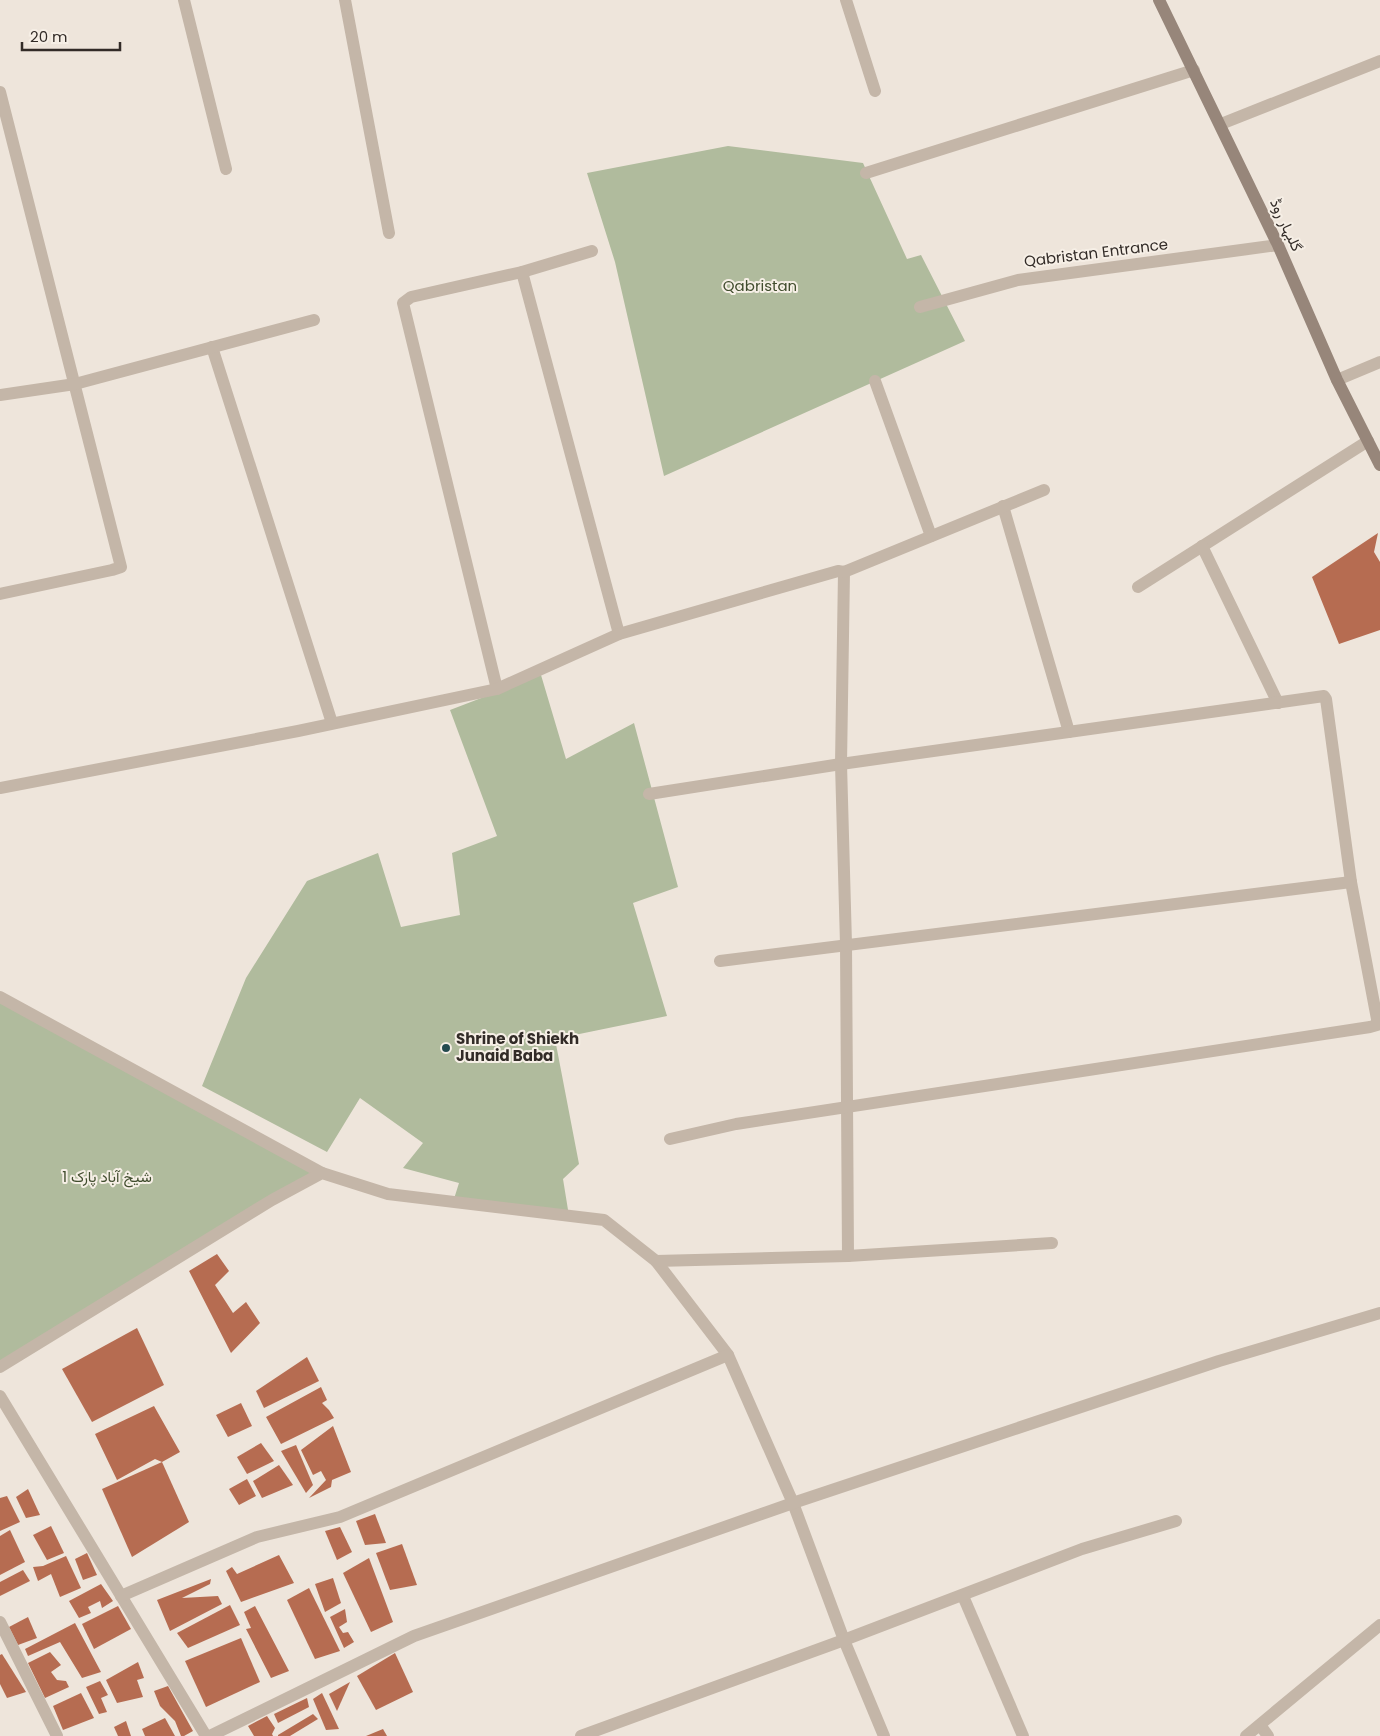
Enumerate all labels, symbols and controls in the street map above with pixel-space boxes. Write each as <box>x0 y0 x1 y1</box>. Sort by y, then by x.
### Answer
scale bar <box>22 20 120 52</box>
text: 20 m <box>30 26 68 47</box>
street label: گلبہار روڈ <box>1265 195 1308 255</box>
street label: Qabristan Entrance <box>1023 233 1169 272</box>
park label: Qabristan <box>723 275 797 296</box>
place label: Shrine of Shiekh Junaid Baba <box>456 1028 579 1066</box>
marker: Shrine of Shiekh Junaid Baba <box>440 1042 452 1054</box>
park label: شیخ آباد پارک 1 <box>62 1166 152 1188</box>

